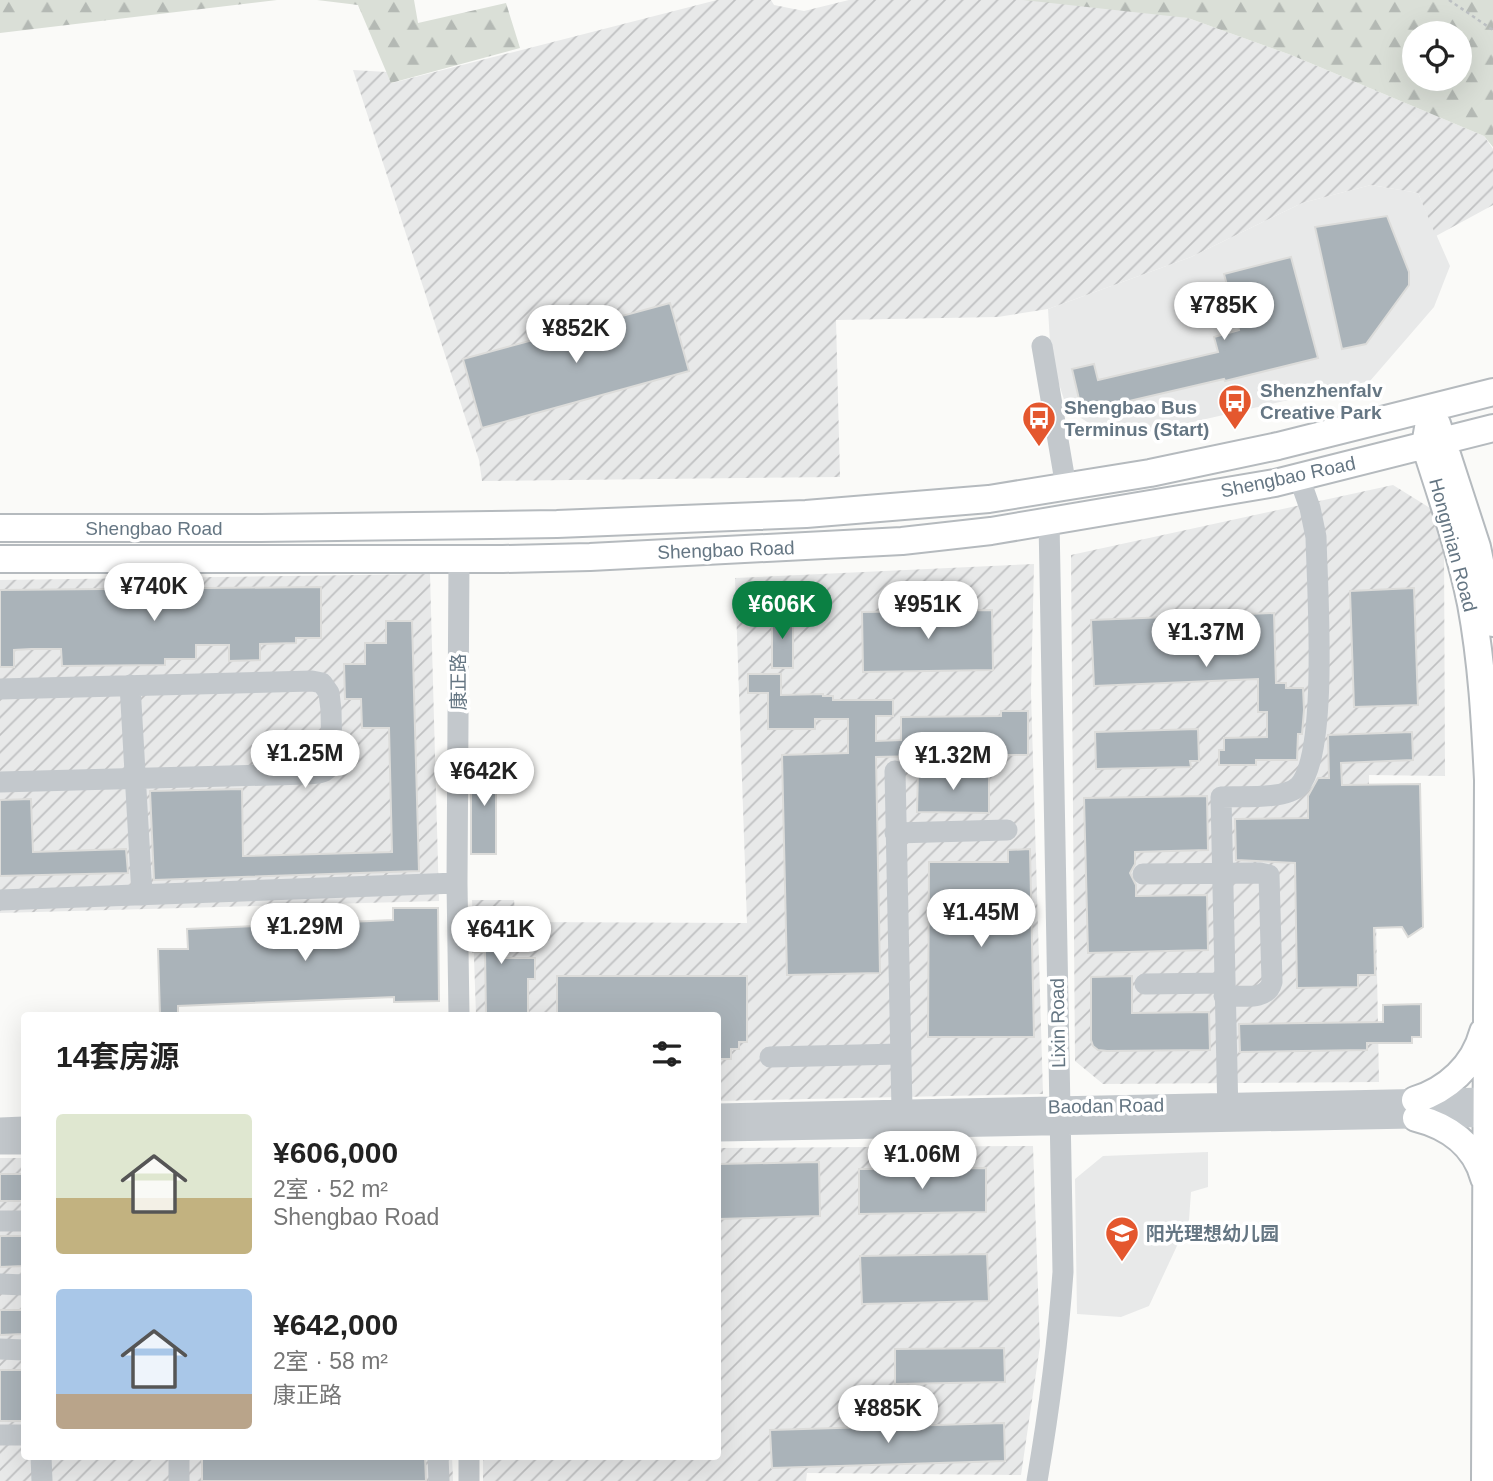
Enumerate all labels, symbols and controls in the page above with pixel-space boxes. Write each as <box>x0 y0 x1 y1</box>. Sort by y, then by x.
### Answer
map controls <box>1402 21 1472 91</box>
button: locate <box>1402 21 1472 91</box>
pin: ¥785K <box>1175 282 1273 342</box>
text: ¥785K <box>1190 292 1258 318</box>
pin: ¥852K <box>527 306 625 365</box>
text: ¥852K <box>542 315 610 341</box>
place label: Shenzhenfalv Creative Park <box>1260 380 1383 423</box>
bus stop icon: Shenzhenfalv Creative Park <box>1216 382 1254 431</box>
place label: Shengbao Bus Terminus (Start) <box>1064 397 1209 440</box>
bus stop icon: Shengbao Bus Terminus (Start) <box>1020 399 1058 448</box>
street label: Shengbao Road <box>1219 452 1357 502</box>
street label: Hongmian Road <box>1425 476 1481 614</box>
street label: Shengbao Road <box>85 518 223 539</box>
street label: Shengbao Road <box>657 537 795 563</box>
pin: ¥740K <box>105 564 203 623</box>
text: ¥740K <box>120 573 188 599</box>
pin: ¥606K <box>733 582 831 641</box>
pin: ¥951K <box>879 582 977 641</box>
text: ¥606K <box>748 591 816 617</box>
text: ¥951K <box>894 591 962 617</box>
pin: ¥1.37M <box>1149 610 1263 669</box>
text: ¥1.37M <box>1168 619 1244 645</box>
street label: 康正路 <box>448 653 469 711</box>
pin: ¥1.25M <box>248 730 362 790</box>
pin: ¥1.32M <box>896 732 1010 792</box>
text: ¥1.25M <box>267 740 343 766</box>
text: ¥1.32M <box>915 742 991 768</box>
pin: ¥642K <box>435 748 533 808</box>
text: ¥642K <box>450 758 518 784</box>
pin: ¥1.45M <box>924 890 1038 949</box>
text: ¥1.45M <box>943 899 1019 925</box>
pin: ¥1.29M <box>248 904 362 963</box>
pin: ¥641K <box>452 906 550 966</box>
text: ¥1.29M <box>267 913 343 939</box>
text: ¥641K <box>467 916 535 942</box>
street label: Lixin Road <box>1047 978 1069 1068</box>
icon: filters <box>648 1035 686 1073</box>
text: 14套房源 <box>56 1040 179 1073</box>
street label: Baodan Road <box>1048 1094 1164 1118</box>
pin: ¥1.06M <box>865 1132 979 1191</box>
text: ¥606,000 <box>273 1136 398 1169</box>
text: ¥1.06M <box>884 1141 960 1167</box>
icon: home <box>112 1142 196 1226</box>
text: 2室 · 52 m² <box>273 1176 388 1202</box>
text: Shengbao Road <box>273 1204 439 1230</box>
school or university icon: 阳光理想幼儿园 <box>1103 1214 1141 1263</box>
place label: 阳光理想幼儿园 <box>1146 1223 1279 1244</box>
text: ¥642,000 <box>273 1308 398 1341</box>
icon: home <box>112 1317 196 1401</box>
text: 2室 · 58 m² <box>273 1348 388 1374</box>
text: 康正路 <box>273 1382 342 1408</box>
pin: ¥885K <box>839 1386 937 1445</box>
text: ¥885K <box>854 1395 922 1421</box>

